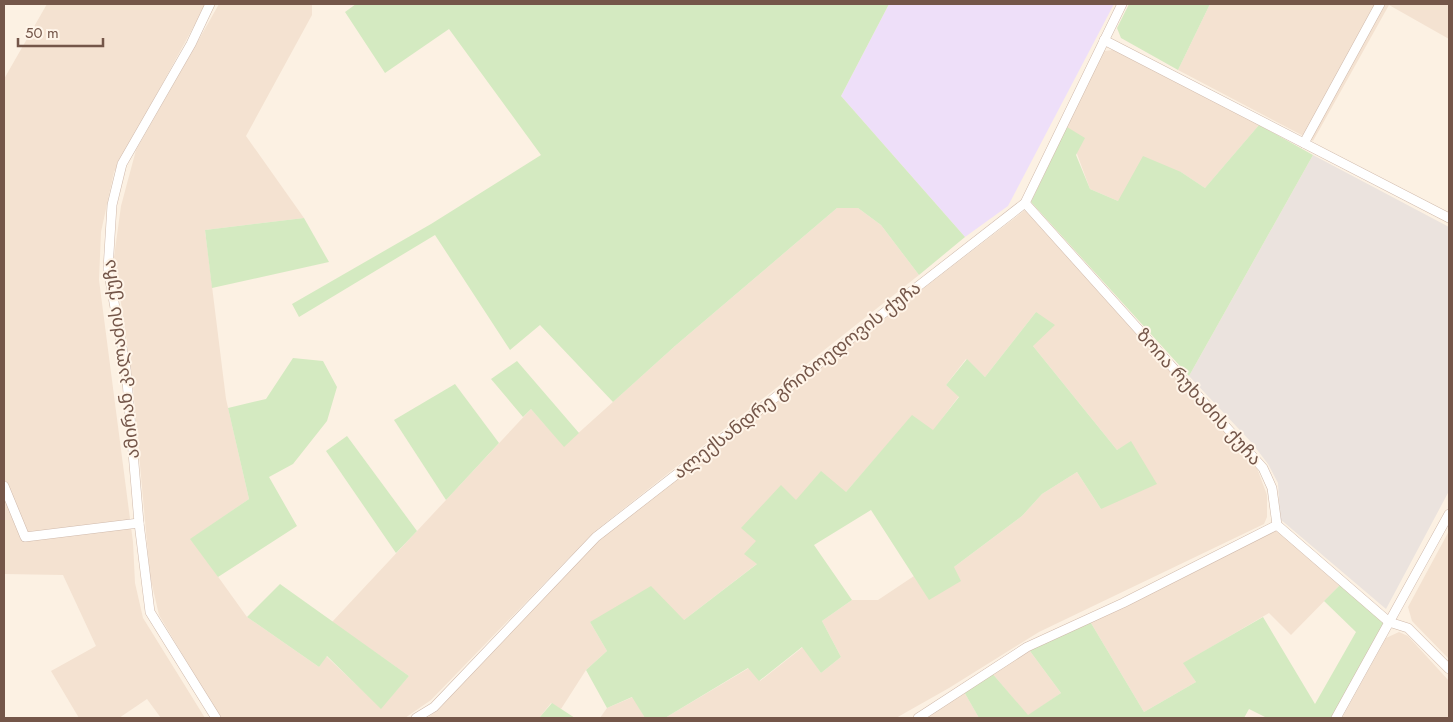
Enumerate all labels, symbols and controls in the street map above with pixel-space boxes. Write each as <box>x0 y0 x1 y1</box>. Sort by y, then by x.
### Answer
scale bar <box>18 15 102 47</box>
text: 50 m <box>25 22 59 44</box>
street label: ამირან კალაძის ქუჩა <box>96 258 146 460</box>
street label: ალექსანდრე გრიბოედოვის ქუჩა <box>668 275 926 485</box>
street label: ზოია რუხაძის ქუჩა <box>1130 323 1268 471</box>

